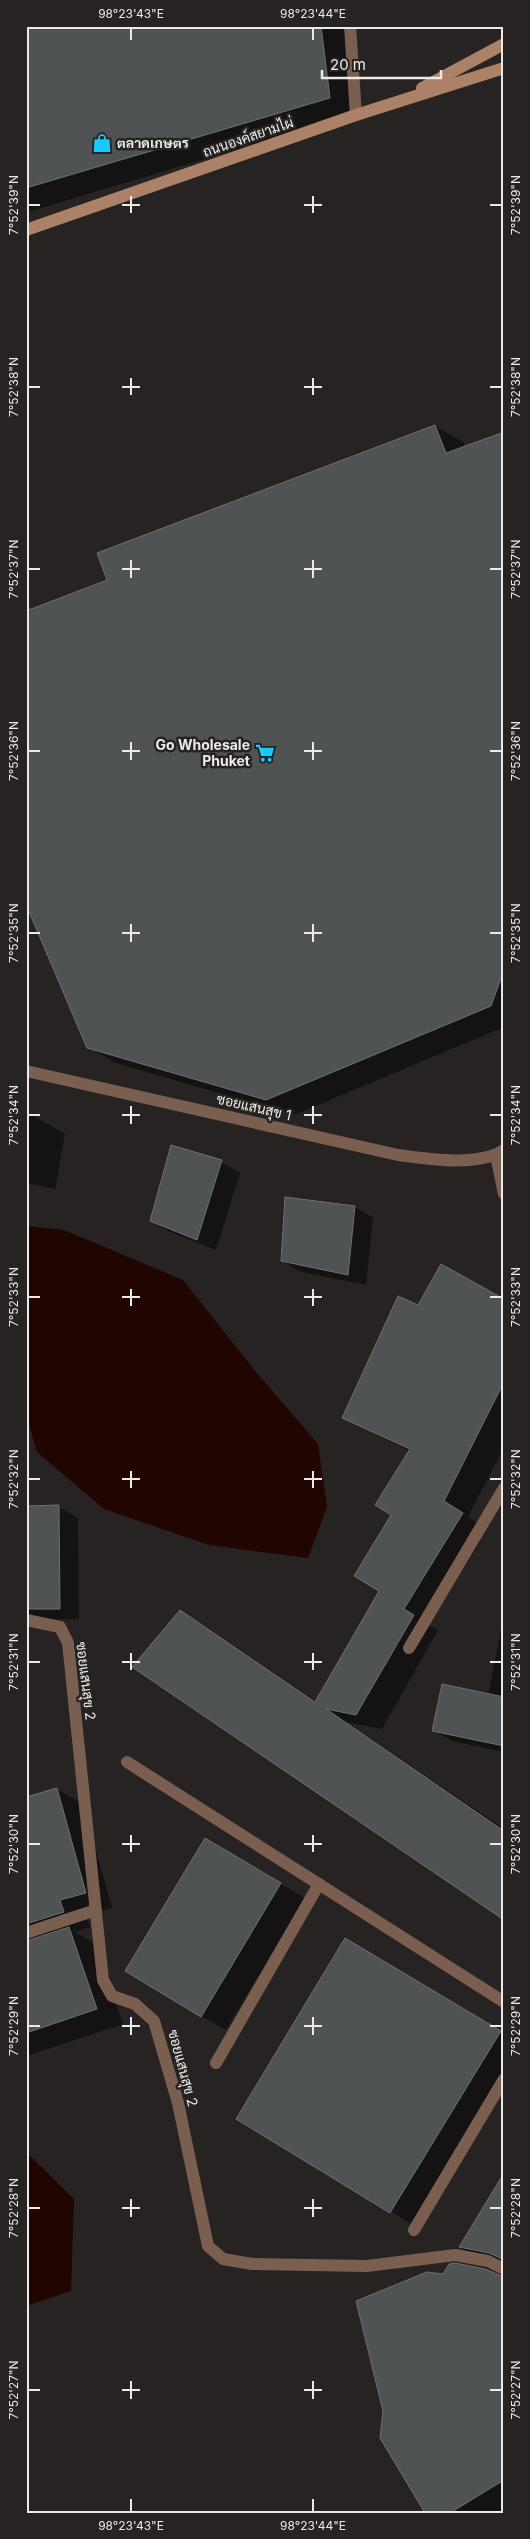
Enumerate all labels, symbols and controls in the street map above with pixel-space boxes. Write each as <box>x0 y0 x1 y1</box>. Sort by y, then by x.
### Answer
text: 98°23'43"E <box>98 6 164 21</box>
text: 98°23'44"E <box>280 6 346 21</box>
scale bar <box>322 48 441 80</box>
text: 20 m <box>330 55 366 74</box>
street label: ถนนองค์สยามไผ่ <box>200 113 295 160</box>
shop icon: ตลาดเกษตร <box>91 132 113 154</box>
place label: ตลาดเกษตร <box>117 134 189 151</box>
text: 7°52'39"N <box>6 175 21 235</box>
text: 7°52'39"N <box>508 175 523 235</box>
text: 7°52'38"N <box>6 357 21 417</box>
text: 7°52'38"N <box>508 357 523 417</box>
text: 7°52'37"N <box>6 539 21 599</box>
text: 7°52'37"N <box>508 539 523 599</box>
text: 7°52'36"N <box>6 721 21 781</box>
text: 7°52'36"N <box>508 721 523 781</box>
place label: Go Wholesale Phuket <box>156 736 250 769</box>
supermarket icon: Go Wholesale Phuket <box>254 742 276 764</box>
text: 7°52'35"N <box>6 903 21 963</box>
text: 7°52'35"N <box>508 903 523 963</box>
text: 7°52'34"N <box>6 1085 21 1145</box>
text: 7°52'34"N <box>508 1085 523 1145</box>
street label: ซอยแสนสุข 1 <box>215 1090 293 1125</box>
text: 7°52'33"N <box>6 1267 21 1327</box>
text: 7°52'33"N <box>508 1267 523 1327</box>
text: 7°52'32"N <box>6 1449 21 1509</box>
text: 7°52'32"N <box>508 1449 523 1509</box>
text: 7°52'31"N <box>6 1633 21 1691</box>
text: 7°52'31"N <box>508 1633 523 1691</box>
street label: ซอยแสนสุข 2 <box>71 1641 100 1721</box>
text: 7°52'30"N <box>6 1814 21 1874</box>
text: 7°52'30"N <box>508 1814 523 1874</box>
text: 7°52'29"N <box>6 1996 21 2056</box>
text: 7°52'29"N <box>508 1996 523 2056</box>
street label: ซอยแสนสุข 2 <box>163 2028 202 2109</box>
text: 7°52'28"N <box>6 2178 21 2238</box>
text: 7°52'28"N <box>508 2178 523 2238</box>
text: 7°52'27"N <box>6 2360 21 2420</box>
text: 7°52'27"N <box>508 2360 523 2420</box>
text: 98°23'43"E <box>98 2518 164 2533</box>
text: 98°23'44"E <box>280 2518 346 2533</box>

